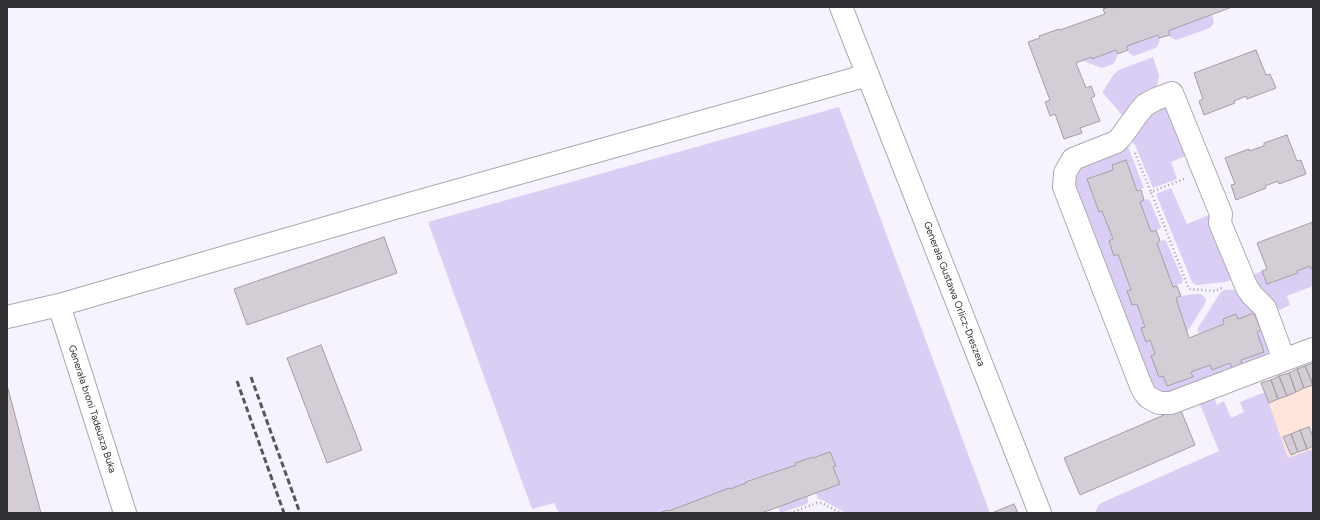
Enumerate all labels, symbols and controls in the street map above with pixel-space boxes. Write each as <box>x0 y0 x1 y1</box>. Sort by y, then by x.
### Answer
street label: Generała Gustawa Orlicz-Dreszera <box>921 220 987 368</box>
street label: Generała broni Tadeusza Buka <box>66 343 118 475</box>

